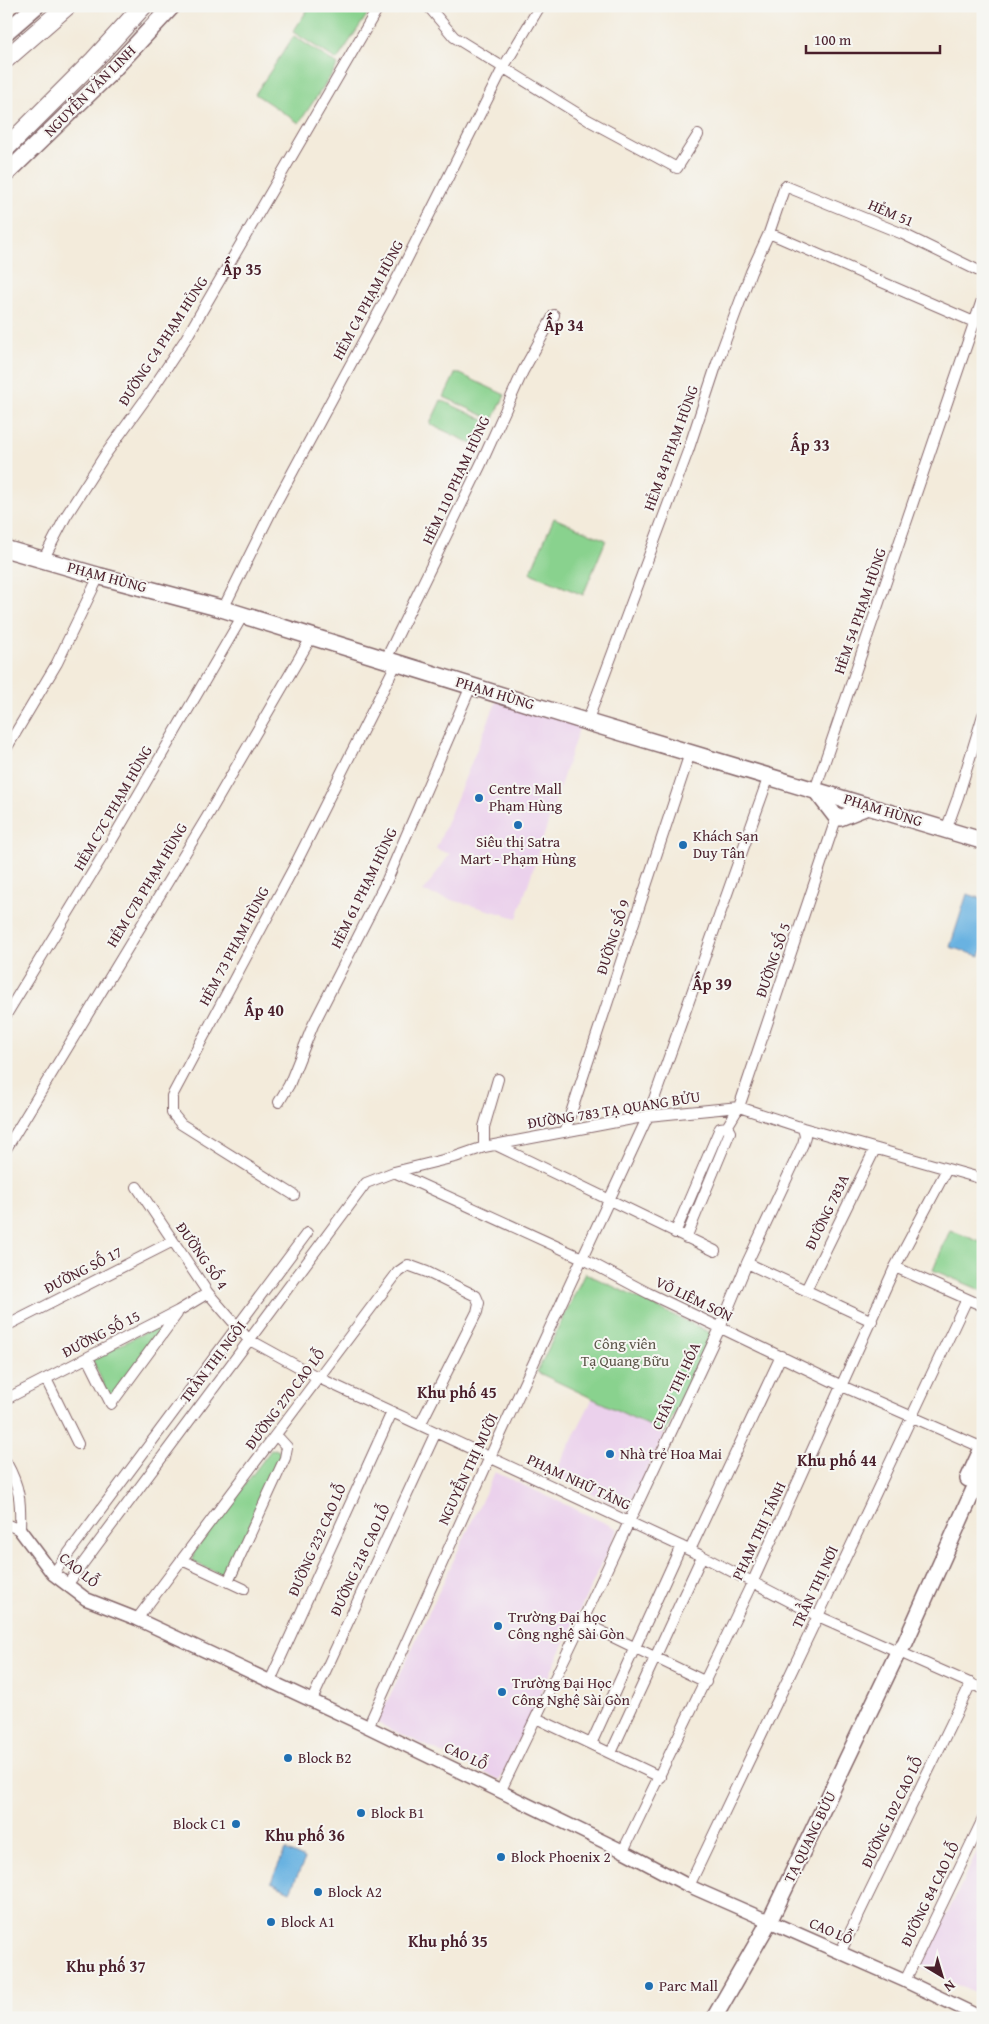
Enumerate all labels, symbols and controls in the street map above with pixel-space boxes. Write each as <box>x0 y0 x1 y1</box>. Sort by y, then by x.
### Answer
scale bar <box>806 22 940 54</box>
text: 100 m <box>814 29 852 50</box>
street label: NGUYỄN VĂN LINH <box>39 40 140 141</box>
street label: HẺM 51 <box>865 194 917 232</box>
street label: HẺM C4 PHẠM HÙNG <box>327 236 408 363</box>
district label: Ấp 35 <box>222 256 262 281</box>
street label: ĐƯỜNG C4 PHẠM HỦNG <box>113 272 212 410</box>
district label: Ấp 34 <box>544 312 584 337</box>
street label: HẺM 84 PHẠM HÙNG <box>638 382 703 513</box>
street label: HẺM 110 PHẠM HÙNG <box>417 412 495 547</box>
district label: Ấp 33 <box>790 432 830 457</box>
street label: HẺM 54 PHẠM HÙNG <box>828 545 891 677</box>
street label: PHẠM HÙNG <box>65 556 149 597</box>
street label: PHẠM HÙNG <box>453 671 537 714</box>
street label: HẺM C7C PHẠM HÙNG <box>68 741 157 874</box>
place label: Centre Mall Phạm Hùng <box>489 778 563 816</box>
street label: PHẠM HÙNG <box>841 788 925 831</box>
marker: Centre Mall Phạm Hùng <box>473 792 485 804</box>
street label: HẺM C7B PHẠM HÙNG <box>101 819 192 951</box>
marker: Siêu thị Satra Mart - Phạm Hùng <box>512 819 524 831</box>
street label: HẺM 61 PHẠM HÙNG <box>325 824 402 952</box>
place label: Khách Sạn Duy Tân <box>693 825 759 863</box>
place label: Siêu thị Satra Mart - Phạm Hùng <box>460 831 576 869</box>
marker: Khách Sạn Duy Tân <box>677 839 689 851</box>
street label: HẺM 73 PHẠM HÙNG <box>193 882 274 1009</box>
street label: ĐƯỜNG SỐ 9 <box>590 896 635 977</box>
street label: ĐƯỜNG SỐ 5 <box>749 919 795 1000</box>
district label: Ấp 39 <box>692 971 732 996</box>
district label: Ấp 40 <box>244 997 284 1022</box>
street label: ĐƯỜNG 783 TẠ QUANG BỬU <box>526 1085 702 1134</box>
street label: ĐƯỜNG 783A <box>799 1171 854 1253</box>
street label: ĐƯỜNG SỐ 4 <box>172 1217 234 1294</box>
street label: ĐƯỜNG SỐ 17 <box>40 1240 125 1298</box>
street label: VÕ LIÊM SƠN <box>652 1271 737 1326</box>
street label: ĐƯỜNG SỐ 15 <box>58 1304 143 1362</box>
street label: TRẦN THỊ NGÔI <box>175 1316 250 1407</box>
park label: Công viên Tạ Quang Bữu <box>581 1333 670 1371</box>
street label: CHÂU THỊ HÓA <box>646 1338 705 1433</box>
street label: ĐƯỜNG 270 CAO LỖ <box>240 1344 329 1453</box>
district label: Khu phố 45 <box>417 1380 497 1404</box>
street label: NGUYỄN THỊ MƯỜI <box>432 1409 503 1528</box>
place label: Nhà trẻ Hoa Mai <box>620 1443 722 1464</box>
street label: PHẠM NHỮ TĂNG <box>524 1448 635 1515</box>
marker: Nhà trẻ Hoa Mai <box>604 1448 616 1460</box>
district label: Khu phố 44 <box>797 1448 877 1472</box>
street label: PHẠM THỊ TÁNH <box>727 1478 791 1583</box>
street label: ĐƯỜNG 232 CAO LỖ <box>282 1480 351 1599</box>
street label: ĐƯỜNG 218 CAO LỖ <box>324 1500 395 1619</box>
street label: TRẦN THỊ NƠI <box>786 1542 843 1632</box>
street label: CAO LỖ <box>55 1547 104 1592</box>
place label: Trường Đại học Công nghệ Sài Gòn <box>508 1606 625 1644</box>
marker: Trường Đại học Công nghệ Sài Gòn <box>492 1620 504 1632</box>
place label: Trường Đại Học Công Nghệ Sài Gòn <box>512 1672 630 1710</box>
marker: Trường Đại Học Công Nghệ Sài Gòn <box>496 1686 508 1698</box>
street label: CAO LỖ <box>441 1736 491 1775</box>
place label: Block B2 <box>298 1747 351 1768</box>
marker: Block B2 <box>282 1752 294 1764</box>
street label: ĐƯỜNG 102 CAO LỖ <box>856 1753 928 1871</box>
street label: TẠ QUANG BỬU <box>778 1788 841 1886</box>
place label: Block B1 <box>371 1802 424 1823</box>
marker: Block B1 <box>355 1807 367 1819</box>
place label: Block C1 <box>173 1813 226 1834</box>
marker: Block C1 <box>230 1818 242 1830</box>
district label: Khu phố 36 <box>265 1823 345 1847</box>
street label: ĐƯỜNG 84 CAO LỖ <box>895 1838 964 1950</box>
place label: Block Phoenix 2 <box>511 1846 611 1867</box>
marker: Block Phoenix 2 <box>495 1851 507 1863</box>
place label: Block A2 <box>328 1881 382 1902</box>
marker: Block A2 <box>312 1886 324 1898</box>
place label: Block A1 <box>281 1911 335 1932</box>
street label: CAO LỖ <box>806 1912 856 1949</box>
marker: Block A1 <box>265 1916 277 1928</box>
district label: Khu phố 35 <box>408 1929 488 1953</box>
north arrow <box>916 1952 966 2002</box>
district label: Khu phố 37 <box>66 1954 146 1978</box>
place label: Parc Mall <box>659 1975 718 1996</box>
text: N <box>940 1975 960 1997</box>
marker: Parc Mall <box>643 1980 655 1992</box>

